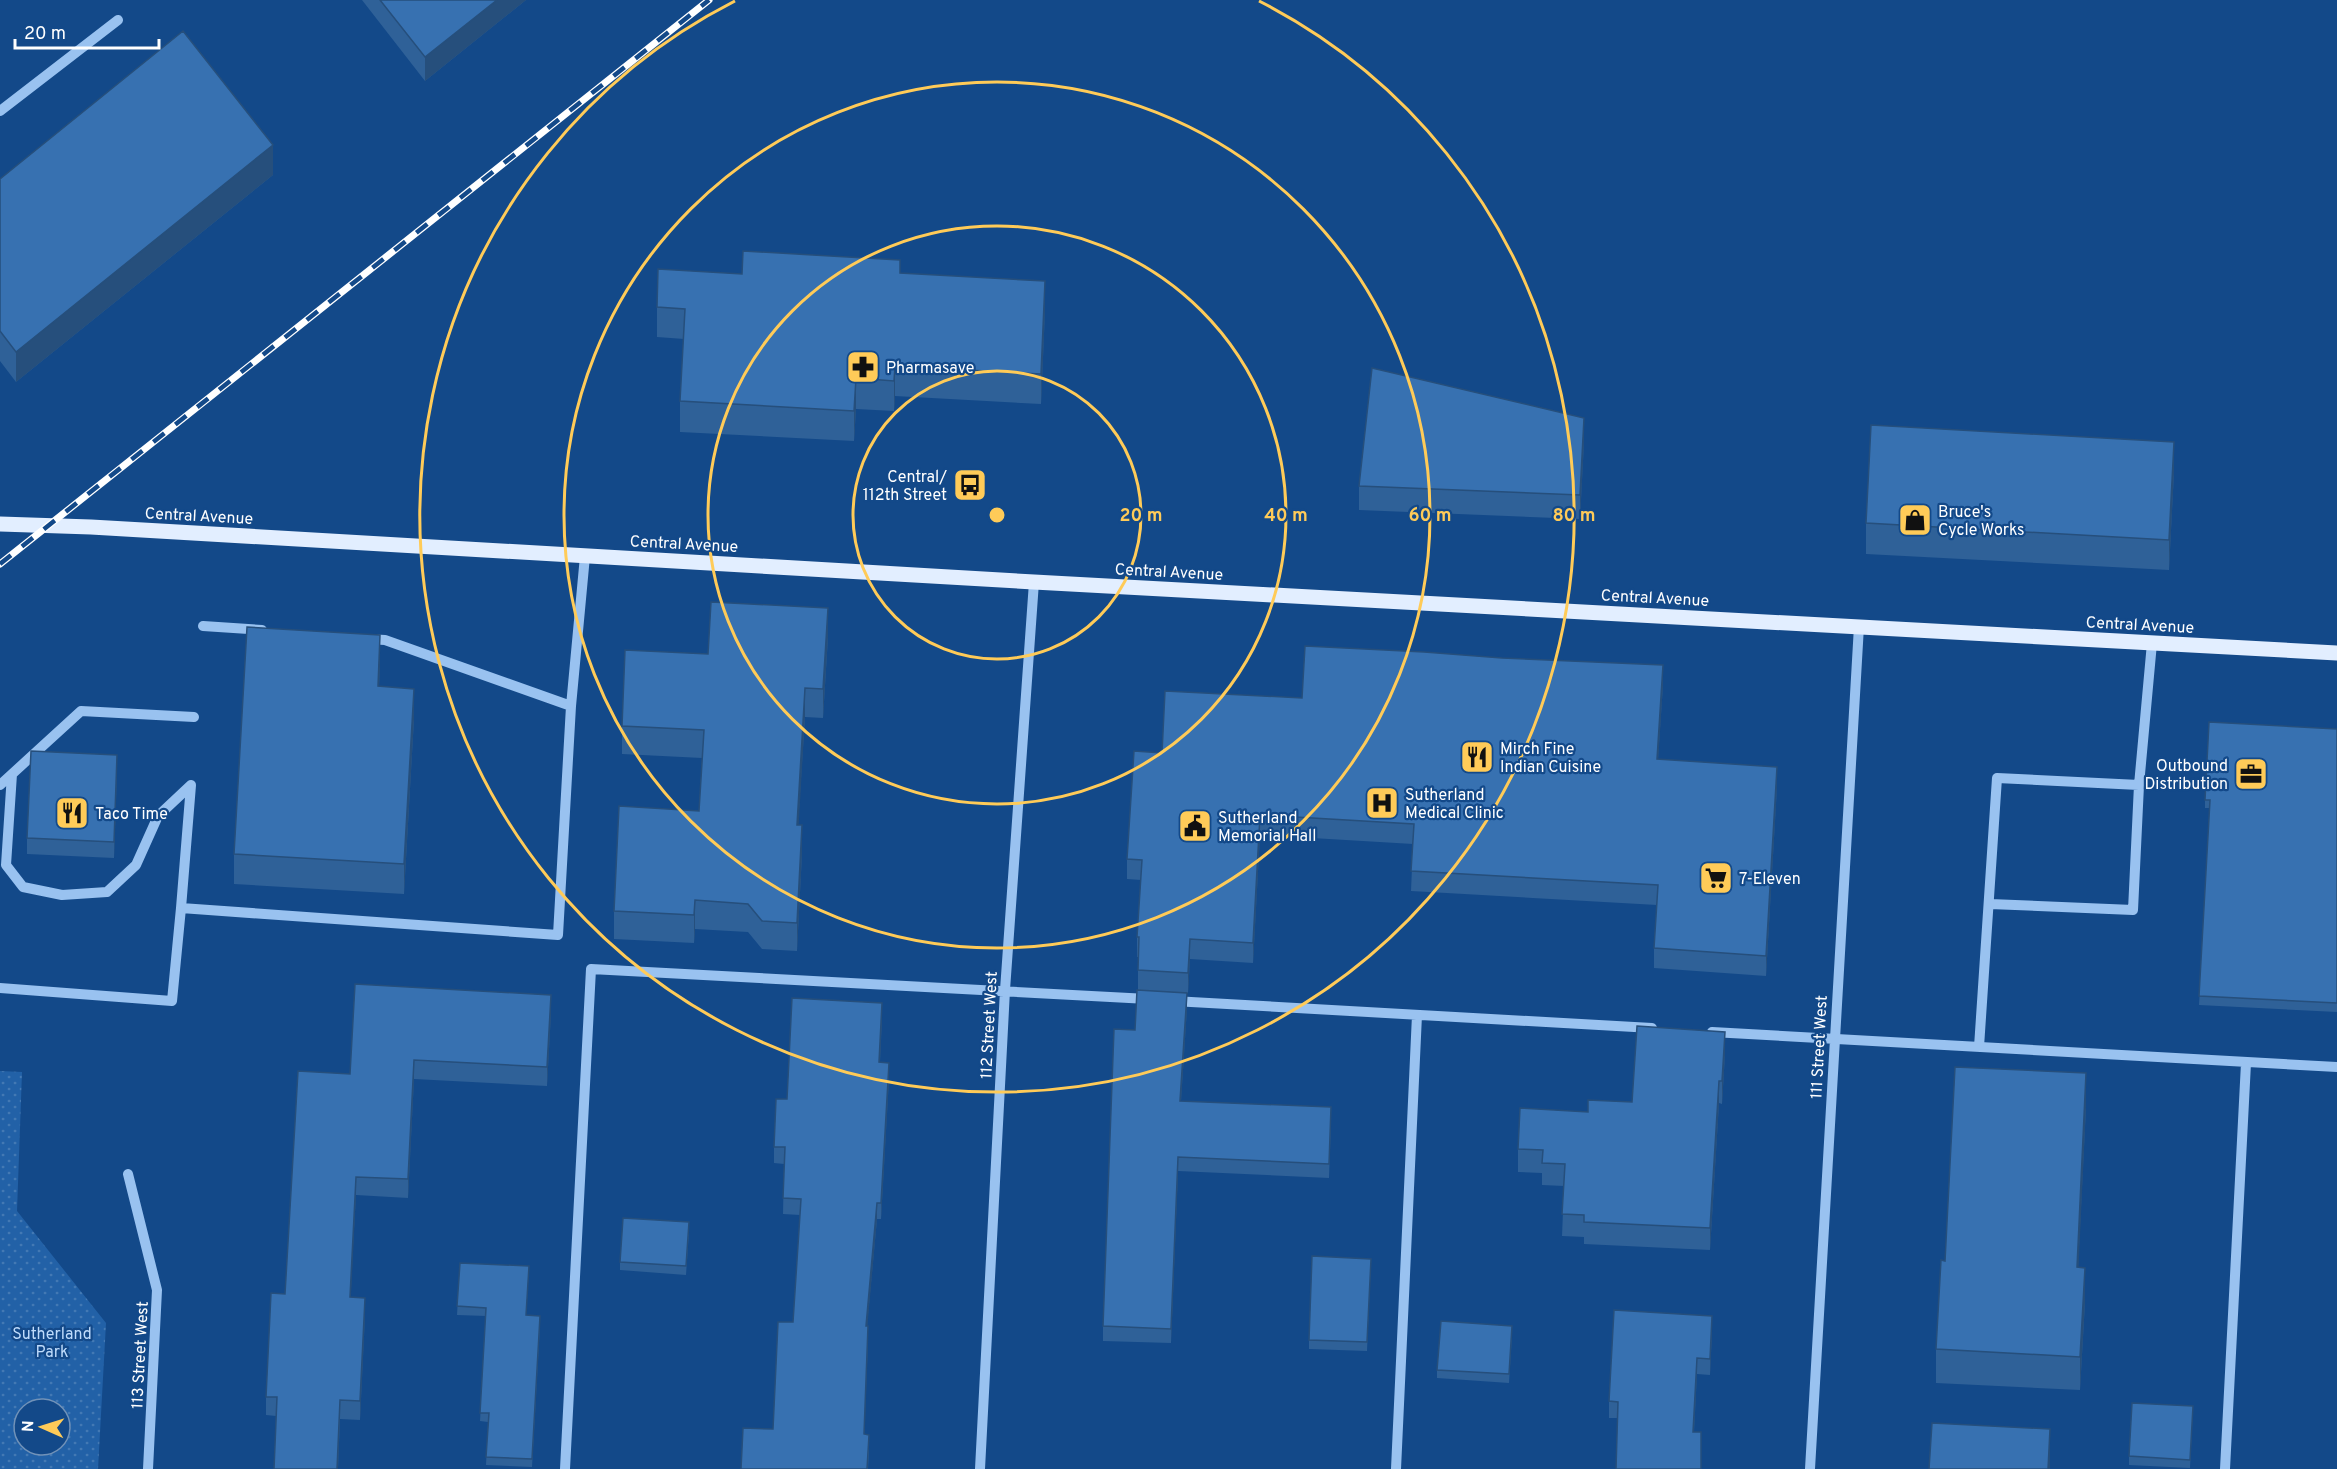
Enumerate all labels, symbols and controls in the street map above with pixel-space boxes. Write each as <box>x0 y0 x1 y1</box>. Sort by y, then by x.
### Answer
scale bar <box>15 12 159 50</box>
text: 20 m <box>24 23 66 46</box>
pharmacy icon: Pharmasave <box>845 349 881 385</box>
place label: Pharmasave <box>886 359 974 379</box>
bus stop icon: Central/ 112th Street <box>952 467 988 503</box>
place label: Central/ 112th Street <box>863 468 947 506</box>
shop icon: Bruce's Cycle Works <box>1897 502 1933 538</box>
place label: Bruce's Cycle Works <box>1938 503 2025 541</box>
street label: Central Avenue <box>144 504 254 530</box>
centre of rings <box>987 505 1007 525</box>
text: 20 m <box>1119 505 1163 528</box>
text: 40 m <box>1264 505 1308 528</box>
text: 60 m <box>1408 505 1452 528</box>
text: 80 m <box>1552 505 1596 528</box>
street label: Central Avenue <box>629 532 739 558</box>
street label: Central Avenue <box>1114 560 1224 586</box>
street label: Central Avenue <box>1600 586 1710 612</box>
street label: Central Avenue <box>2085 613 2195 639</box>
restaurant icon: Mirch Fine Indian Cuisine <box>1459 739 1495 775</box>
place label: Mirch Fine Indian Cuisine <box>1500 740 1601 778</box>
office icon: Outbound Distribution <box>2233 756 2269 792</box>
place label: Outbound Distribution <box>2144 757 2228 795</box>
hospital icon: Sutherland Medical Clinic <box>1364 785 1400 821</box>
place label: Sutherland Medical Clinic <box>1405 786 1504 824</box>
restaurant icon: Taco Time <box>54 795 90 831</box>
place label: Taco Time <box>95 805 168 825</box>
public building icon: Sutherland Memorial Hall <box>1177 808 1213 844</box>
place label: Sutherland Memorial Hall <box>1218 809 1316 847</box>
supermarket icon: 7-Eleven <box>1698 860 1734 896</box>
place label: 7-Eleven <box>1739 870 1801 890</box>
street label: 112 Street West <box>977 971 1003 1080</box>
street label: 111 Street West <box>1807 995 1833 1100</box>
street label: 113 Street West <box>128 1301 154 1409</box>
park label: Sutherland Park <box>12 1325 92 1363</box>
north arrow <box>12 1397 72 1457</box>
text: N <box>19 1420 39 1433</box>

